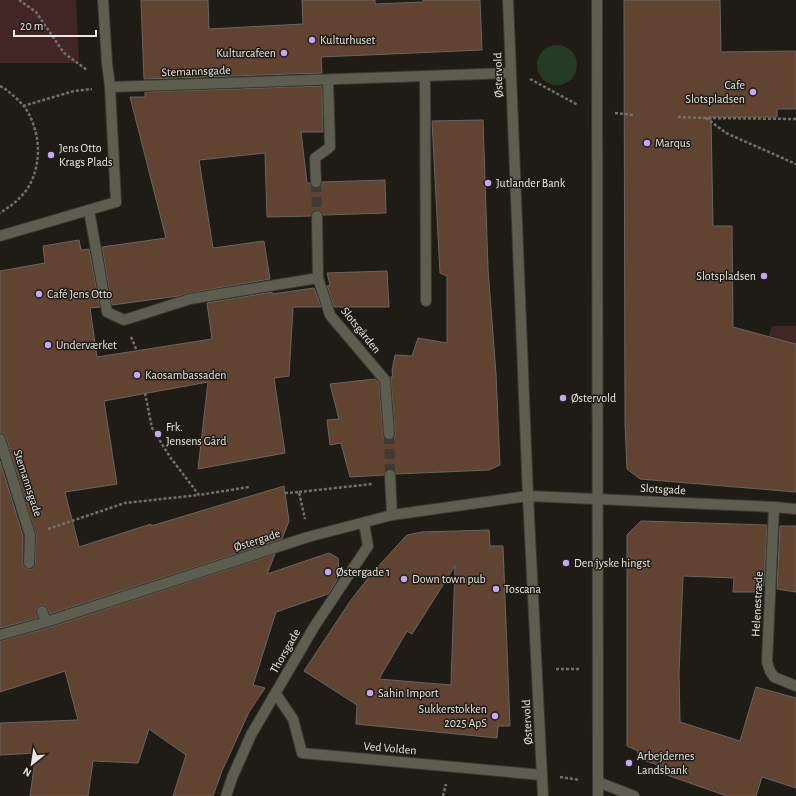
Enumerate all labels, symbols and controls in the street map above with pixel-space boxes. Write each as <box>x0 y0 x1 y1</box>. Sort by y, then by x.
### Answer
scale bar <box>14 12 96 38</box>
text: 20 m <box>20 20 43 32</box>
place label: Kulturhuset <box>320 34 376 46</box>
marker: Kulturhuset <box>307 35 317 45</box>
place label: Kulturcafeen <box>216 47 276 59</box>
marker: Kulturcafeen <box>279 48 289 58</box>
street label: Østervold <box>491 52 505 98</box>
street label: Stemannsgade <box>161 64 231 78</box>
place label: Cafe Slotspladsen <box>685 79 745 105</box>
marker: Cafe Slotspladsen <box>748 87 758 97</box>
place label: Marqus <box>655 137 690 149</box>
marker: Marqus <box>642 138 652 148</box>
place label: Jens Otto Krags Plads <box>59 142 112 168</box>
marker: Jens Otto Krags Plads <box>46 150 56 160</box>
place label: Jutlander Bank <box>496 177 566 189</box>
marker: Jutlander Bank <box>483 178 493 188</box>
place label: Slotspladsen <box>696 270 756 282</box>
marker: Slotspladsen <box>759 271 769 281</box>
place label: Café Jens Otto <box>47 288 112 300</box>
marker: Café Jens Otto <box>34 289 44 299</box>
street label: Slotsgården <box>339 305 383 355</box>
place label: Underværket <box>56 339 117 351</box>
marker: Underværket <box>43 340 53 350</box>
place label: Kaosambassaden <box>145 369 226 381</box>
marker: Kaosambassaden <box>132 370 142 380</box>
place label: Østervold <box>571 392 616 404</box>
marker: Østervold <box>558 393 568 403</box>
place label: Frk. Jensens Gård <box>166 421 226 447</box>
marker: Frk. Jensens Gård <box>153 429 163 439</box>
street label: Stemannsgade <box>12 448 44 518</box>
street label: Slotsgade <box>640 482 686 496</box>
street label: Østergade <box>232 527 282 553</box>
place label: Den jyske hingst <box>574 557 651 570</box>
marker: Den jyske hingst <box>561 558 571 568</box>
place label: Østergade 1 <box>336 566 390 578</box>
marker: Østergade 1 <box>323 567 333 577</box>
street label: Helenestræde <box>749 571 765 637</box>
place label: Down town pub <box>412 573 486 585</box>
marker: Down town pub <box>399 574 409 584</box>
place label: Toscana <box>504 583 542 595</box>
marker: Toscana <box>491 584 501 594</box>
street label: Thorsgade <box>268 627 302 675</box>
place label: Sahin Import <box>378 687 439 699</box>
marker: Sahin Import <box>365 688 375 698</box>
street label: Østervold <box>520 699 534 745</box>
place label: Sukkerstokken 2025 ApS <box>419 703 487 729</box>
marker: Sukkerstokken 2025 ApS <box>490 711 500 721</box>
street label: Ved Volden <box>363 740 417 756</box>
north arrow <box>12 744 52 784</box>
place label: Arbejdernes Landsbank <box>637 750 694 776</box>
marker: Arbejdernes Landsbank <box>624 758 634 768</box>
text: N <box>21 766 33 779</box>

